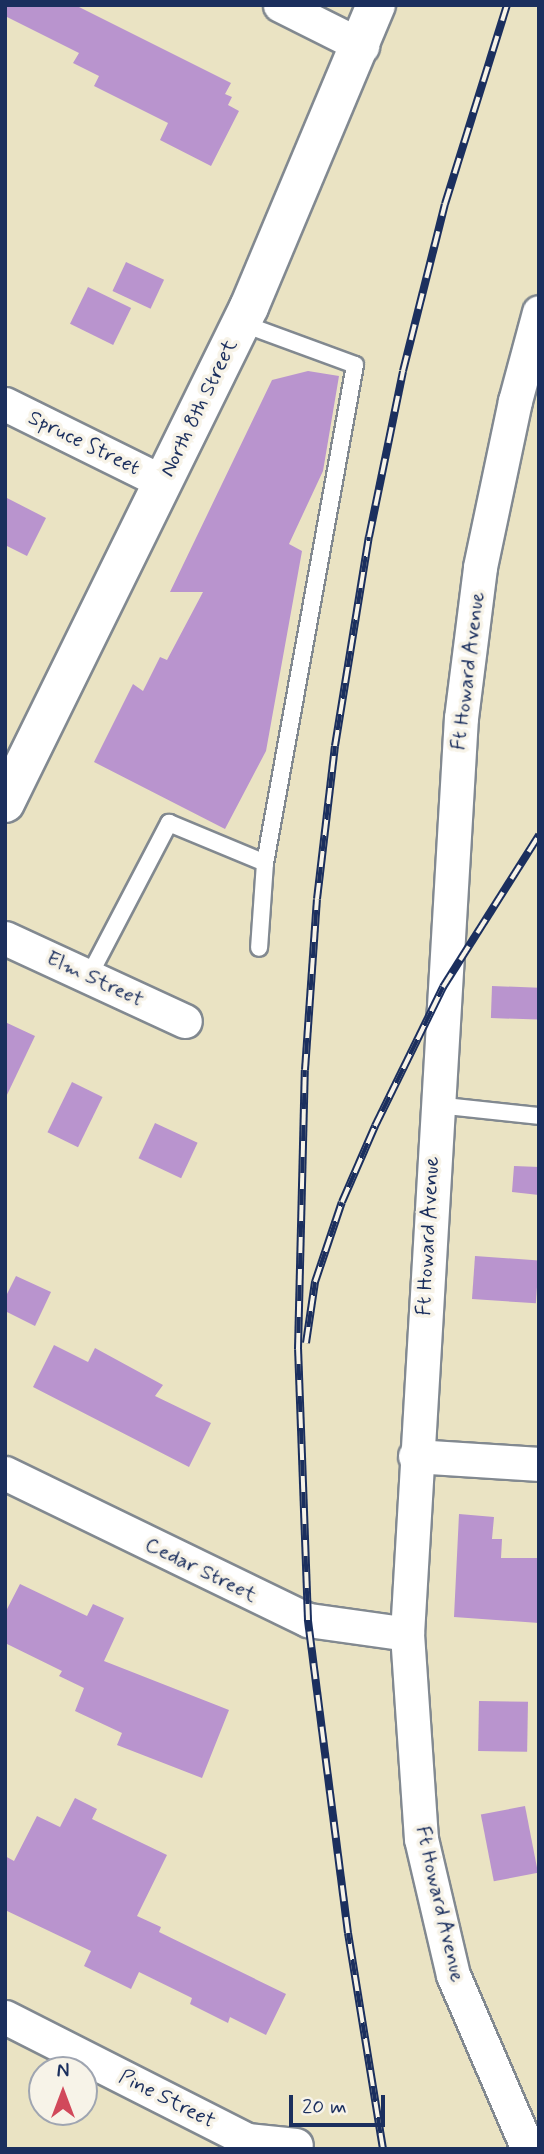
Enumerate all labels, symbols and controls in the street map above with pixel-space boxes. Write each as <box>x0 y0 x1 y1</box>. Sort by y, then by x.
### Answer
street label: North 8th Street <box>155 335 243 481</box>
street label: Spruce Street <box>23 404 145 482</box>
street label: Ft Howard Avenue <box>446 589 490 753</box>
street label: Elm Street <box>43 946 147 1012</box>
street label: Ft Howard Avenue <box>411 1155 445 1317</box>
street label: Cedar Street <box>141 1532 261 1608</box>
street label: Ft Howard Avenue <box>410 1822 470 1986</box>
north arrow <box>28 2056 98 2126</box>
text: N <box>57 2059 69 2084</box>
street label: Pine Street <box>115 2064 219 2134</box>
scale bar <box>292 2080 388 2124</box>
text: 20 m <box>302 2093 347 2121</box>

